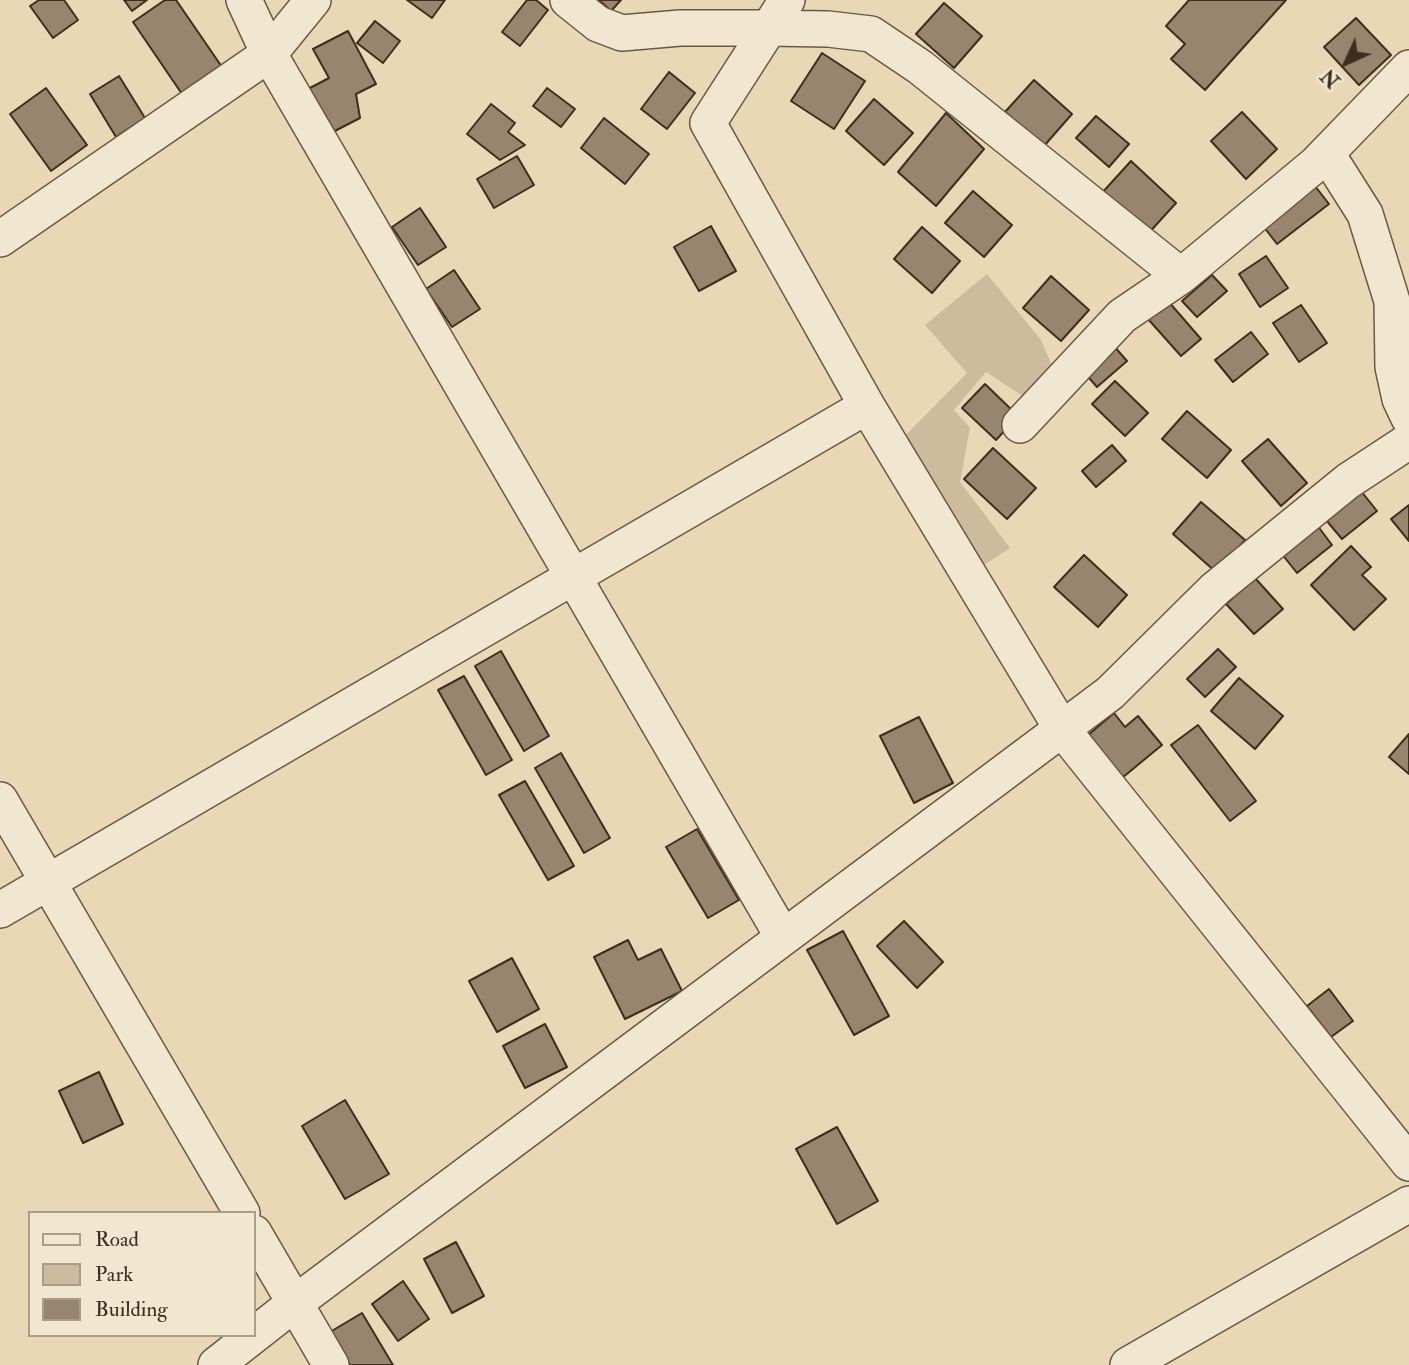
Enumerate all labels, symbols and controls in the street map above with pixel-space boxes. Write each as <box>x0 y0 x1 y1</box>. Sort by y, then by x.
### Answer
north arrow <box>1311 28 1381 98</box>
text: N <box>1317 63 1346 92</box>
legend <box>28 1211 256 1337</box>
text: Road <box>95 1226 139 1253</box>
text: Park <box>95 1261 133 1288</box>
text: Building <box>95 1296 168 1323</box>

